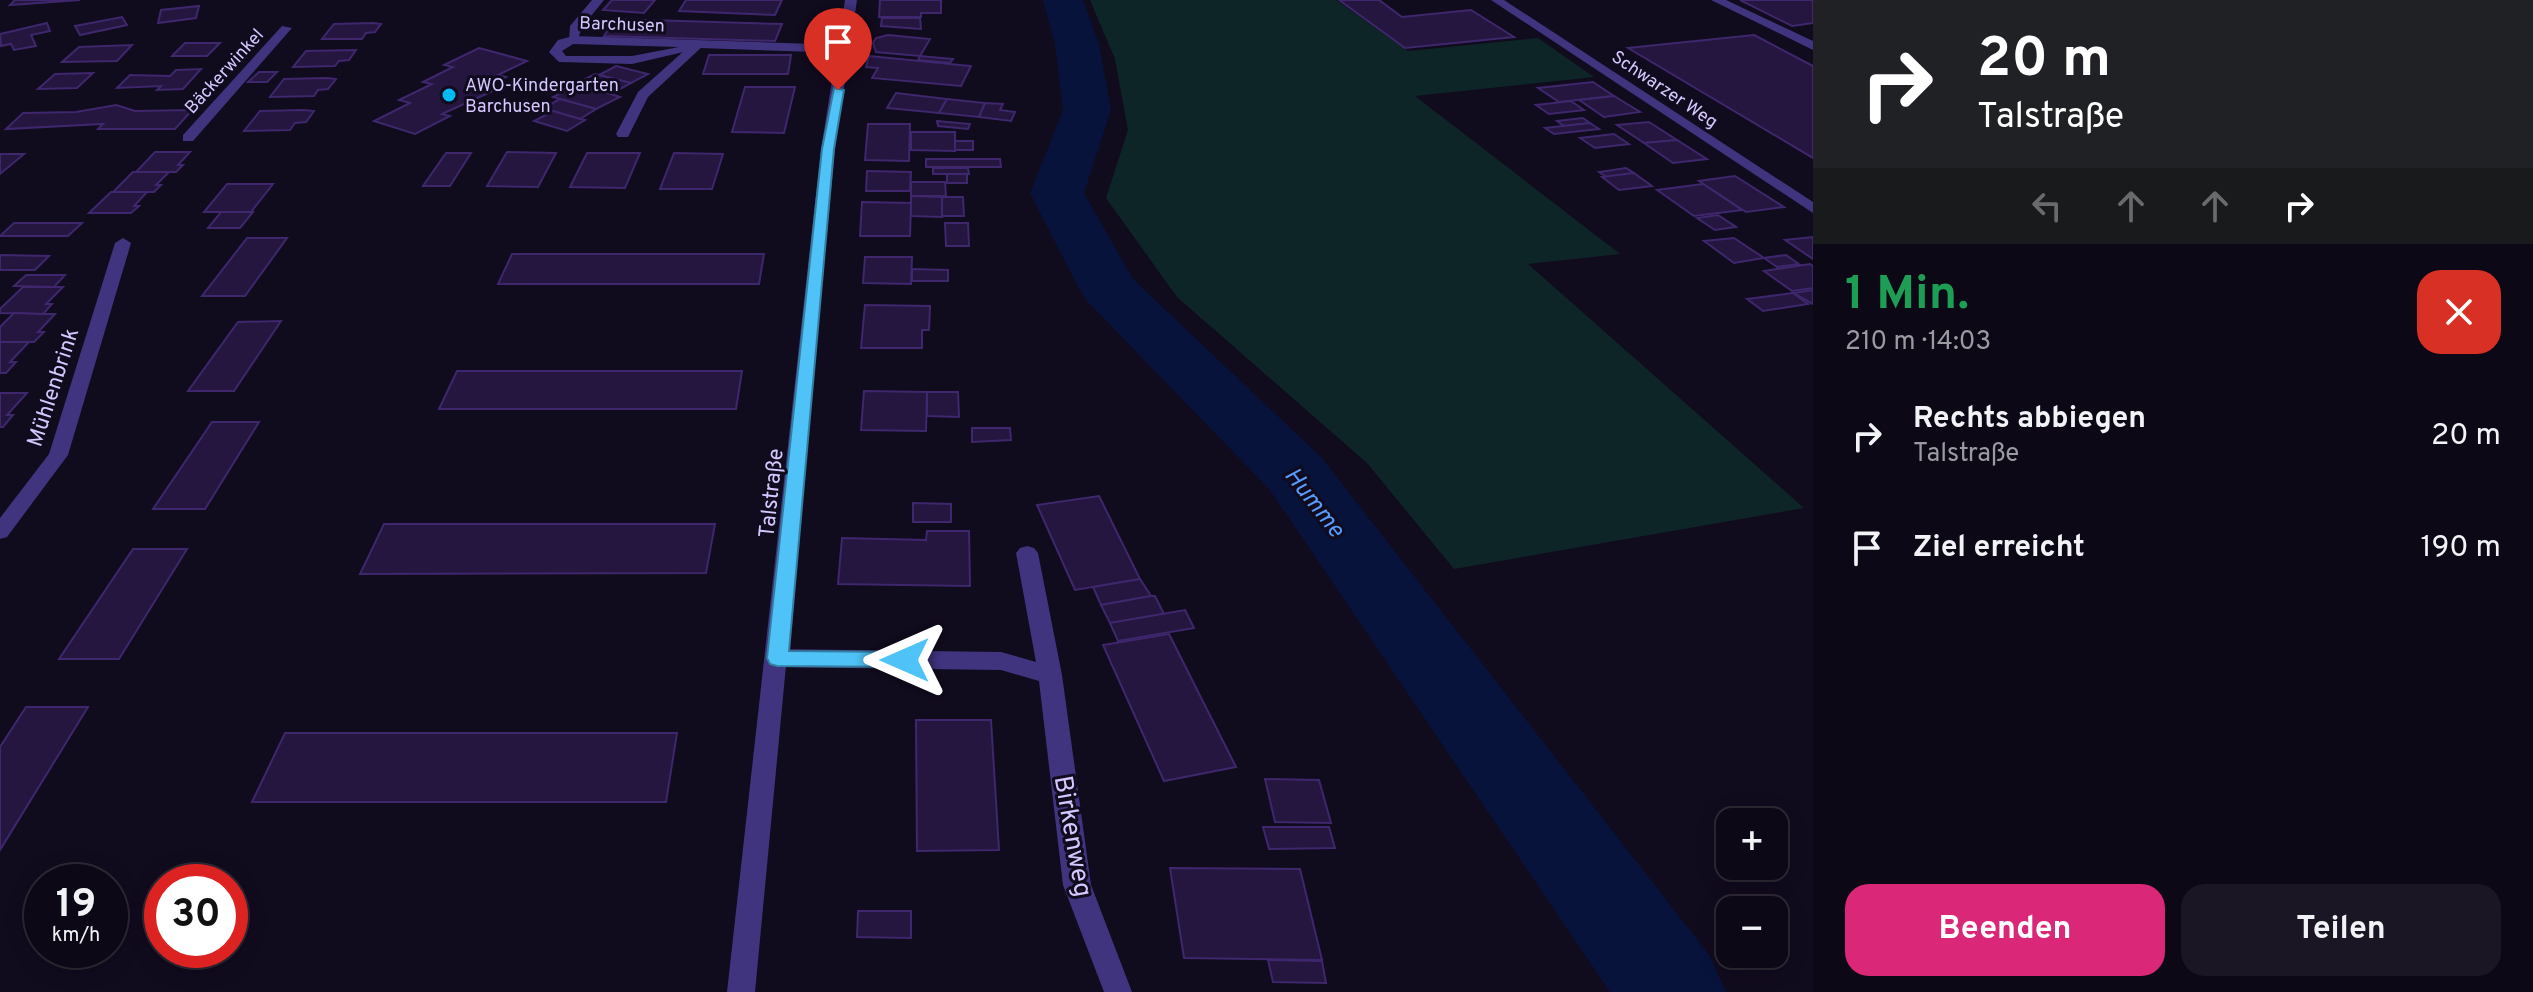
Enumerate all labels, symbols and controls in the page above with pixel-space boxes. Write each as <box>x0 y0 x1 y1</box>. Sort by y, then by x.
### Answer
pin <box>804 8 872 90</box>
street label: Barchusen <box>579 13 665 38</box>
icon: arrive <box>816 20 860 64</box>
street label: Bäckerwinkel <box>181 24 270 120</box>
text: 20 m <box>1977 26 2111 96</box>
icon: right <box>1845 32 1949 136</box>
street label: Schwarzer Weg <box>1607 46 1722 134</box>
place label: AWO-Kindergarten Barchusen <box>465 75 619 119</box>
marker: AWO-Kindergarten Barchusen <box>440 86 458 104</box>
text: Talstraße <box>1977 95 2124 141</box>
icon: left <box>2025 184 2069 228</box>
icon: ahead <box>2109 184 2153 228</box>
icon: ahead <box>2193 184 2237 228</box>
icon: right <box>2277 184 2321 228</box>
text: 1 Min. <box>1845 266 1969 326</box>
button: close <box>2417 270 2501 354</box>
street label: Mühlenbrink <box>23 325 86 450</box>
text: 210 m · 14:03 <box>1845 326 1991 359</box>
text: Rechts abbiegen <box>1913 401 2146 438</box>
icon: right <box>1845 414 1889 458</box>
text: 20 m <box>2431 418 2501 455</box>
text: Talstraße <box>1913 438 2019 471</box>
street label: Talstraße <box>754 447 791 539</box>
water label: Humme <box>1277 462 1351 545</box>
icon: arrive <box>1845 526 1889 570</box>
text: Ziel erreicht <box>1913 530 2085 567</box>
text: 190 m <box>2420 530 2501 567</box>
position arrow <box>863 618 947 702</box>
street label: Birkenweg <box>1045 773 1098 900</box>
map controls <box>1716 808 1788 968</box>
button: + <box>1716 808 1788 880</box>
speed limit sign: 30 <box>144 864 248 968</box>
text: 19 <box>56 881 96 931</box>
button: Beenden <box>1845 884 2165 976</box>
button: Teilen <box>2181 884 2501 976</box>
button: − <box>1716 896 1788 968</box>
text: km/h <box>52 923 100 949</box>

